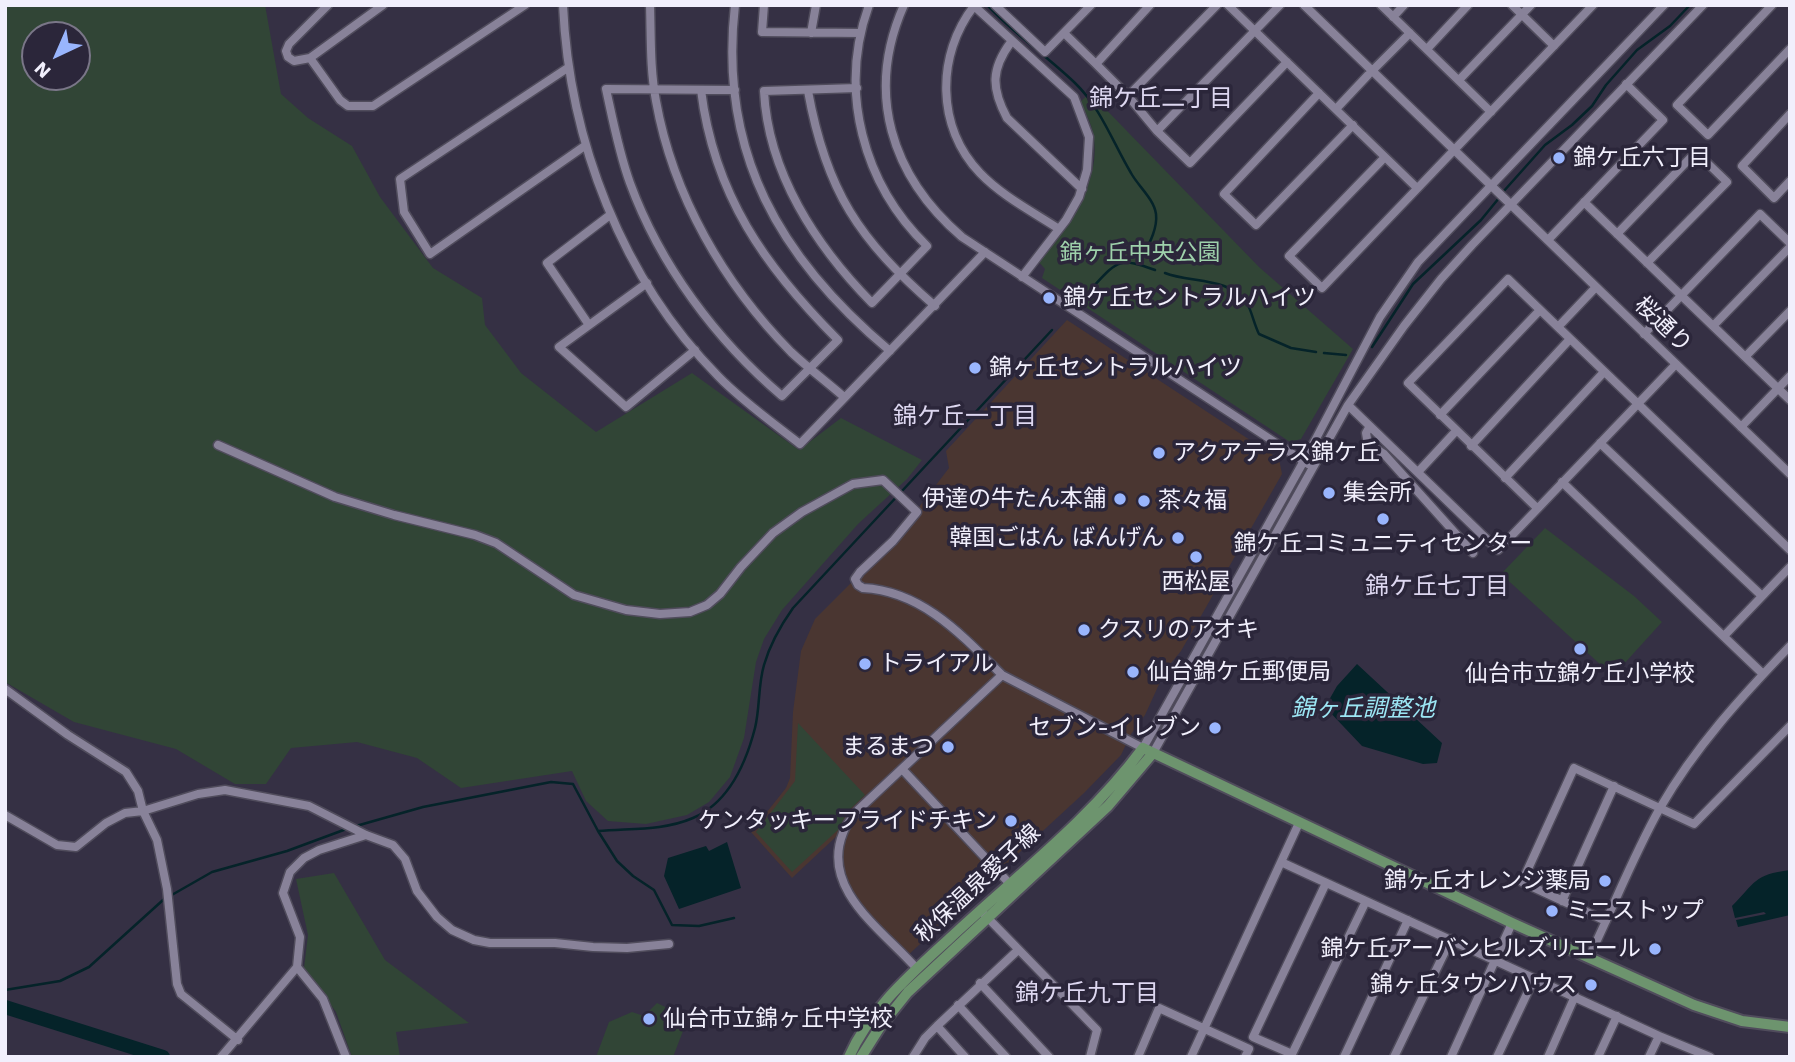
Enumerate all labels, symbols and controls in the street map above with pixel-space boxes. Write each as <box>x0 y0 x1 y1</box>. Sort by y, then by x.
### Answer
north arrow <box>21 21 91 91</box>
text: N <box>29 57 56 83</box>
district label: 錦ケ丘二丁目 <box>1089 85 1233 113</box>
place label: 錦ケ丘六丁目 <box>1573 144 1711 172</box>
marker: 錦ケ丘六丁目 <box>1551 150 1567 166</box>
park label: 錦ヶ丘中央公園 <box>1060 239 1220 267</box>
place label: 錦ケ丘セントラルハイツ <box>1063 284 1316 312</box>
marker: 錦ケ丘セントラルハイツ <box>1041 290 1057 306</box>
street label: 桜通り <box>1629 291 1697 359</box>
place label: 錦ヶ丘セントラルハイツ <box>989 354 1242 382</box>
marker: 錦ヶ丘セントラルハイツ <box>967 360 983 376</box>
district label: 錦ケ丘一丁目 <box>893 403 1037 431</box>
place label: アクアテラス錦ケ丘 <box>1173 439 1380 467</box>
marker: アクアテラス錦ケ丘 <box>1151 445 1167 461</box>
place label: 集会所 <box>1343 479 1412 507</box>
place label: 伊達の牛たん本舗 <box>922 485 1106 513</box>
marker: 集会所 <box>1321 485 1337 501</box>
place label: 茶々福 <box>1158 487 1227 515</box>
marker: 伊達の牛たん本舗 <box>1112 491 1128 507</box>
marker: 茶々福 <box>1136 493 1152 509</box>
marker: 錦ケ丘コミュニティセンター <box>1375 511 1391 527</box>
place label: 韓国ごはん ばんげん <box>949 524 1164 552</box>
marker: 韓国ごはん ばんげん <box>1170 530 1186 546</box>
place label: 錦ケ丘コミュニティセンター <box>1234 530 1532 558</box>
marker: 西松屋 <box>1188 549 1204 565</box>
place label: 西松屋 <box>1162 568 1230 596</box>
district label: 錦ケ丘七丁目 <box>1365 573 1509 601</box>
place label: クスリのアオキ <box>1098 616 1259 644</box>
marker: クスリのアオキ <box>1076 622 1092 638</box>
marker: 仙台市立錦ケ丘小学校 <box>1572 641 1588 657</box>
place label: トライアル <box>879 650 994 678</box>
marker: トライアル <box>857 656 873 672</box>
place label: 仙台錦ケ丘郵便局 <box>1147 658 1331 686</box>
place label: 仙台市立錦ケ丘小学校 <box>1465 660 1695 688</box>
marker: 仙台錦ケ丘郵便局 <box>1125 664 1141 680</box>
water label: 錦ヶ丘調整池 <box>1291 695 1435 723</box>
place label: セブン-イレブン <box>1028 714 1201 742</box>
marker: セブン-イレブン <box>1207 720 1223 736</box>
place label: まるまつ <box>842 733 934 761</box>
marker: まるまつ <box>940 739 956 755</box>
place label: ケンタッキーフライドチキン <box>698 807 997 835</box>
marker: ケンタッキーフライドチキン <box>1003 813 1019 829</box>
street label: 秋保温泉愛子線 <box>910 819 1046 949</box>
place label: 錦ヶ丘オレンジ薬局 <box>1384 867 1591 895</box>
marker: 錦ヶ丘オレンジ薬局 <box>1597 873 1613 889</box>
place label: ミニストップ <box>1566 897 1704 925</box>
marker: ミニストップ <box>1544 903 1560 919</box>
place label: 錦ケ丘アーバンヒルズリエール <box>1320 935 1641 963</box>
marker: 錦ケ丘アーバンヒルズリエール <box>1647 941 1663 957</box>
place label: 錦ヶ丘タウンハウス <box>1370 971 1577 999</box>
marker: 錦ヶ丘タウンハウス <box>1583 977 1599 993</box>
district label: 錦ケ丘九丁目 <box>1015 980 1159 1008</box>
place label: 仙台市立錦ヶ丘中学校 <box>663 1005 893 1033</box>
marker: 仙台市立錦ヶ丘中学校 <box>641 1011 657 1027</box>

